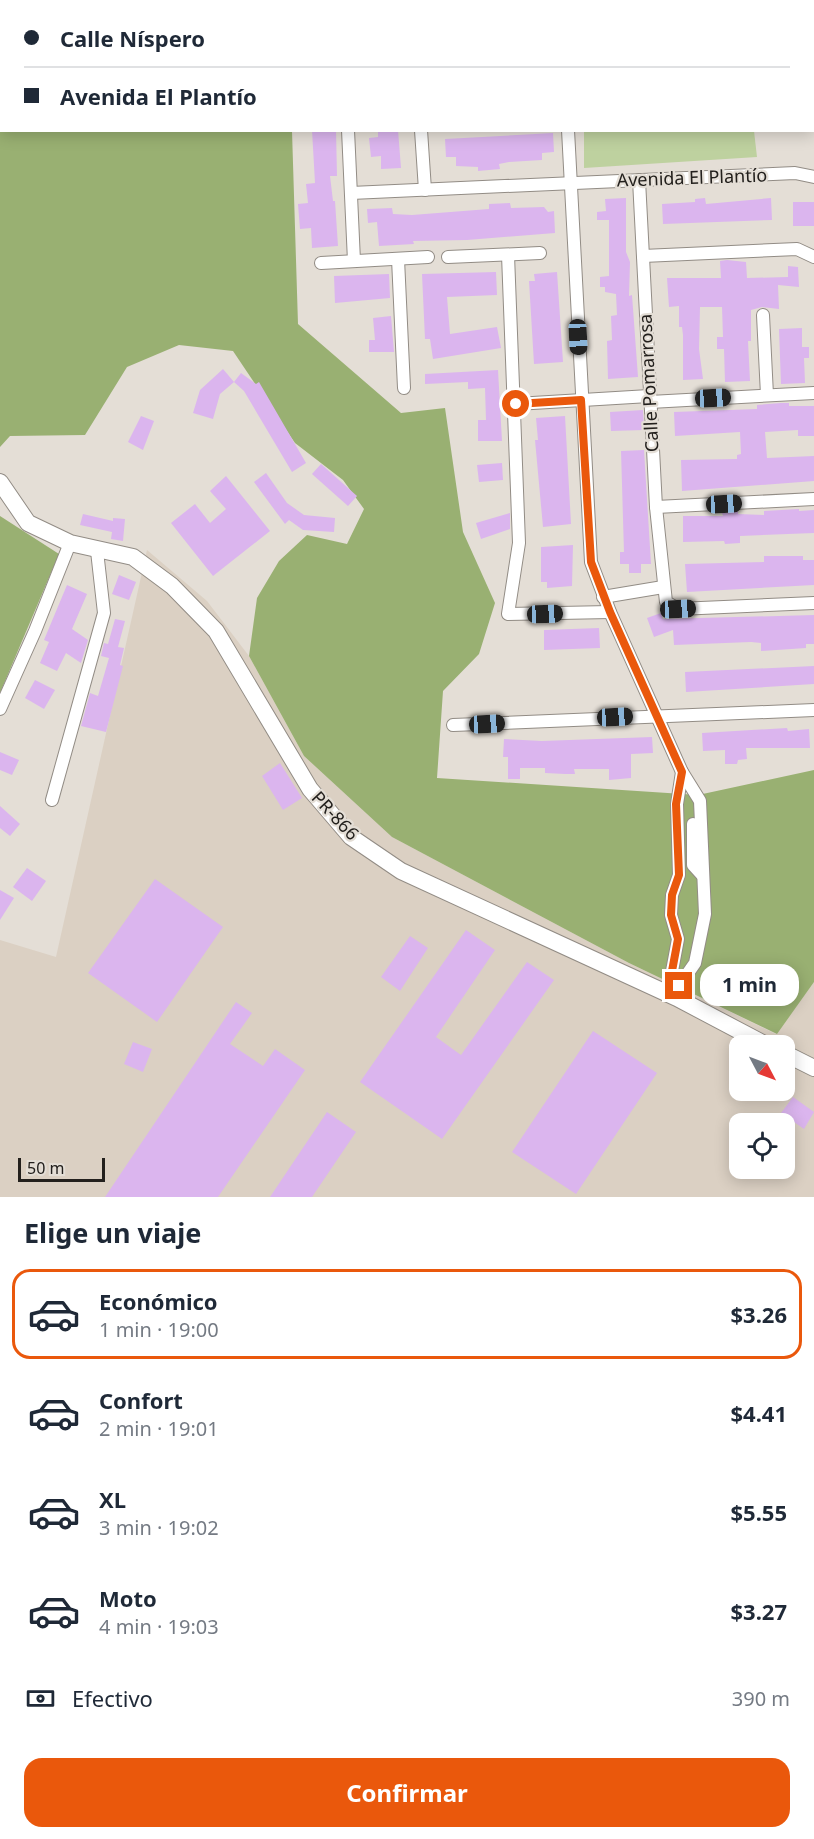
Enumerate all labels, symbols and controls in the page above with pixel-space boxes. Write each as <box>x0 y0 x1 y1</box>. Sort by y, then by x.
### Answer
text: Calle Níspero <box>60 23 205 53</box>
text: Avenida El Plantío <box>60 81 257 111</box>
street label: Avenida El Plantío <box>616 162 768 192</box>
street label: Calle Pomarrosa <box>632 313 664 453</box>
car <box>568 319 588 355</box>
car <box>695 388 731 408</box>
route start <box>502 390 529 417</box>
car <box>706 494 742 514</box>
car <box>660 599 696 619</box>
car <box>527 604 563 624</box>
car <box>597 707 633 727</box>
car <box>469 714 505 734</box>
street label: PR-866 <box>307 786 365 845</box>
callout: 1 min <box>700 965 799 1007</box>
text: 1 min <box>722 971 777 998</box>
route end <box>665 972 692 999</box>
north arrow <box>729 1035 795 1101</box>
map controls <box>729 1035 795 1179</box>
button: locate <box>729 1113 795 1179</box>
scale bar <box>18 1155 105 1182</box>
text: 50 m <box>27 1157 64 1179</box>
text: Elige un viaje <box>24 1214 201 1251</box>
text: Económico <box>99 1286 218 1316</box>
icon: car <box>27 1287 81 1341</box>
text: $3.26 <box>730 1299 787 1329</box>
text: 1 min · 19:00 <box>99 1316 219 1343</box>
text: Confort <box>99 1385 183 1415</box>
icon: car <box>27 1386 81 1440</box>
text: $4.41 <box>730 1398 787 1428</box>
text: 2 min · 19:01 <box>99 1415 219 1442</box>
text: XL <box>99 1484 126 1514</box>
icon: car <box>27 1485 81 1539</box>
text: $5.55 <box>730 1497 787 1527</box>
text: 3 min · 19:02 <box>99 1514 219 1541</box>
text: Moto <box>99 1583 157 1613</box>
icon: car <box>27 1584 81 1638</box>
text: $3.27 <box>730 1596 787 1626</box>
text: 4 min · 19:03 <box>99 1613 219 1640</box>
icon: cash <box>24 1682 57 1715</box>
text: Efectivo <box>72 1683 153 1713</box>
text: 390 m <box>732 1685 790 1712</box>
button: Confirmar <box>24 1758 790 1827</box>

